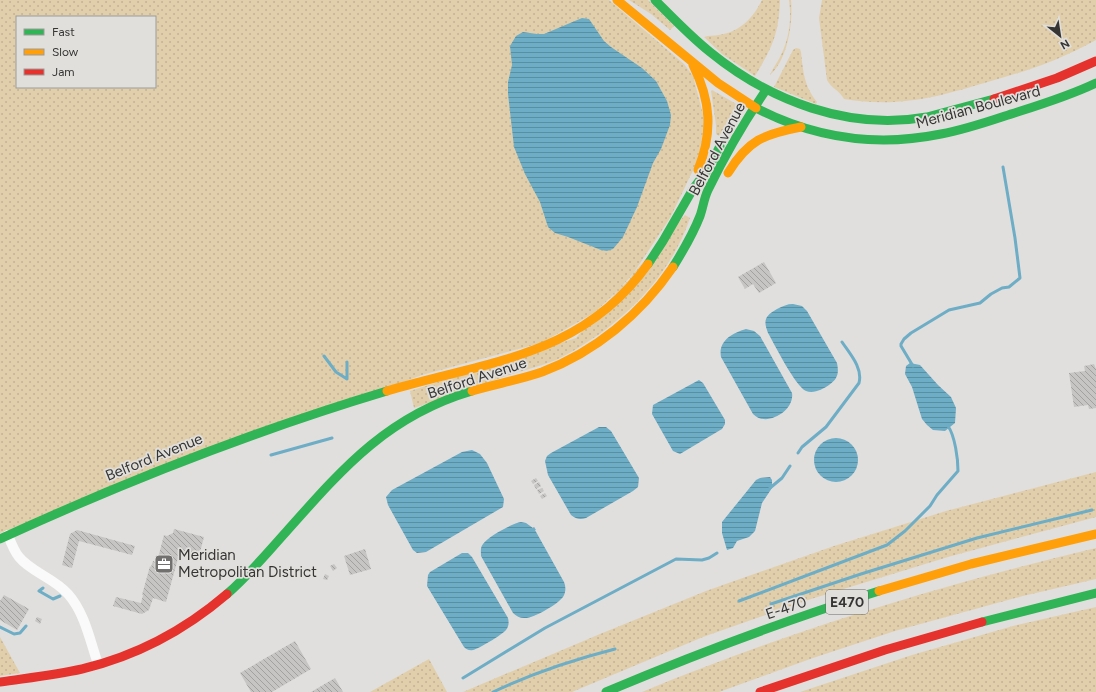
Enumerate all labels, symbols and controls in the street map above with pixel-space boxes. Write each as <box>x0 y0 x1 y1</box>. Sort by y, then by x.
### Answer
legend <box>16 16 156 88</box>
north arrow <box>1040 16 1080 56</box>
text: Fast <box>52 25 75 39</box>
text: N <box>1058 36 1072 52</box>
text: Slow <box>52 45 79 59</box>
text: Jam <box>52 65 75 79</box>
street label: Meridian Boulevard <box>914 82 1042 132</box>
street label: Belford Avenue <box>685 99 749 199</box>
street label: Belford Avenue <box>425 354 529 402</box>
street label: Belford Avenue <box>103 429 205 485</box>
place label: Meridian Metropolitan District <box>178 546 317 581</box>
office icon: Meridian Metropolitan District <box>153 553 175 575</box>
road number: E470 <box>826 590 868 614</box>
street label: E-470 <box>763 593 809 623</box>

